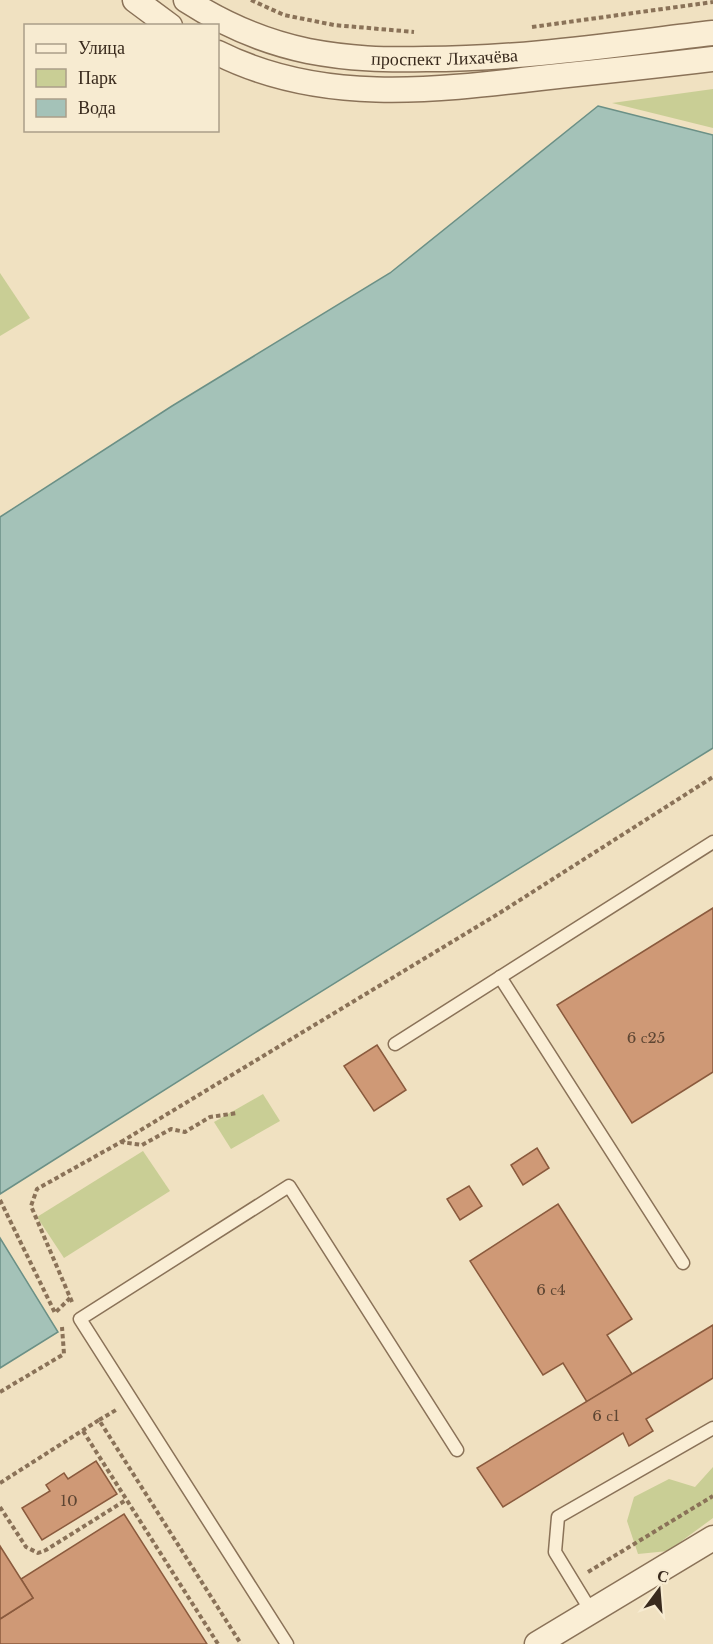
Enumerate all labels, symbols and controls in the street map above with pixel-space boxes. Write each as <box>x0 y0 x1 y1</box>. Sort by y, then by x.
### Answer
legend <box>24 24 219 132</box>
text: Улица <box>78 37 125 59</box>
street label: проспект Лихачёва <box>371 44 519 70</box>
text: Парк <box>78 67 117 89</box>
text: Вода <box>78 97 116 119</box>
house number: 6 с25 <box>627 1028 665 1047</box>
house number: 6 с4 <box>536 1280 566 1299</box>
house number: 6 с1 <box>592 1406 620 1425</box>
house number: 10 <box>60 1491 78 1510</box>
north arrow <box>629 1560 689 1620</box>
text: С <box>655 1564 671 1587</box>

